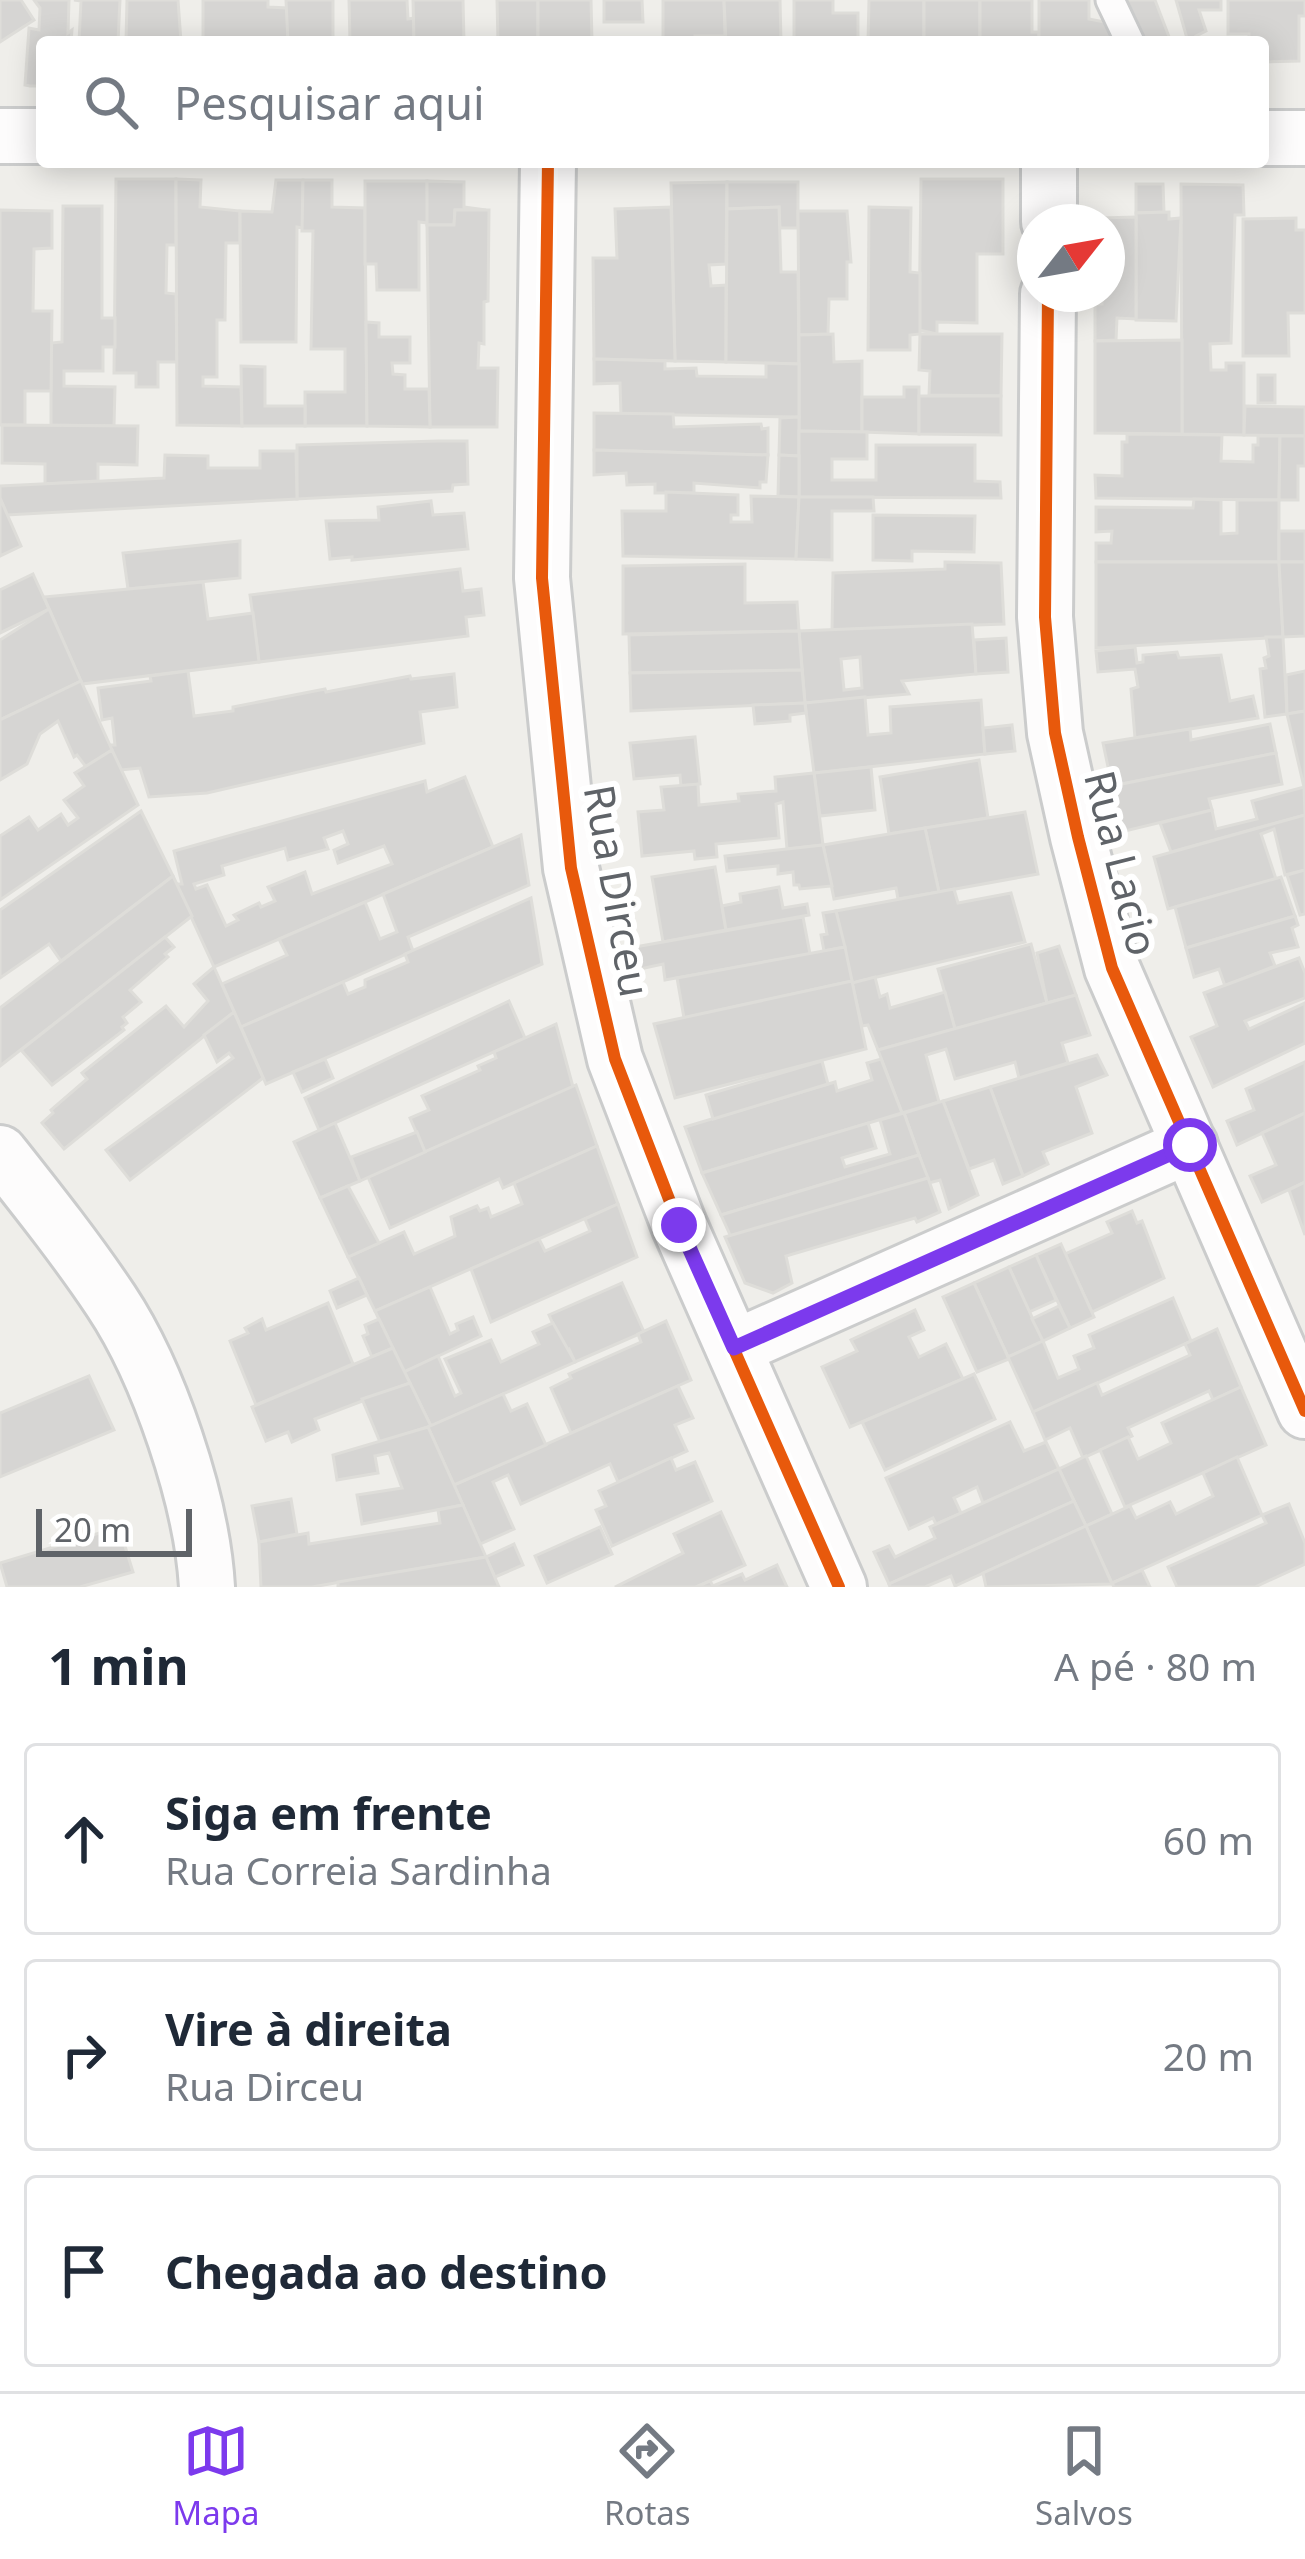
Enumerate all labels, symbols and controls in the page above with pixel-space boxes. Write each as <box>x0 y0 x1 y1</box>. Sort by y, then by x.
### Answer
search box <box>36 36 1269 168</box>
icon: search <box>78 69 144 135</box>
text: Pesquisar aqui <box>174 72 485 133</box>
north arrow <box>1017 204 1125 312</box>
street label: Rua Lacio <box>1072 764 1173 961</box>
street label: Rua Dirceu <box>572 780 665 1001</box>
route start <box>1163 1118 1217 1172</box>
route end <box>652 1198 706 1252</box>
scale bar <box>36 1503 192 1556</box>
text: 20 m <box>54 1507 131 1552</box>
text: 1 min <box>48 1630 189 1700</box>
text: A pé · 80 m <box>1054 1639 1257 1692</box>
text: Siga em frente <box>165 1782 492 1843</box>
icon: ahead <box>51 1806 117 1872</box>
text: 60 m <box>1163 1813 1254 1866</box>
text: Rua Correia Sardinha <box>165 1843 552 1896</box>
text: Vire à direita <box>165 1998 452 2059</box>
icon: right <box>51 2022 117 2088</box>
text: 20 m <box>1163 2029 1254 2082</box>
text: Rua Dirceu <box>165 2059 364 2112</box>
icon: arrive <box>51 2238 117 2304</box>
text: Chegada ao destino <box>165 2241 608 2302</box>
tab: Mapa <box>172 2418 259 2535</box>
tab: Rotas <box>604 2418 691 2535</box>
tab: Salvos <box>1035 2418 1133 2535</box>

